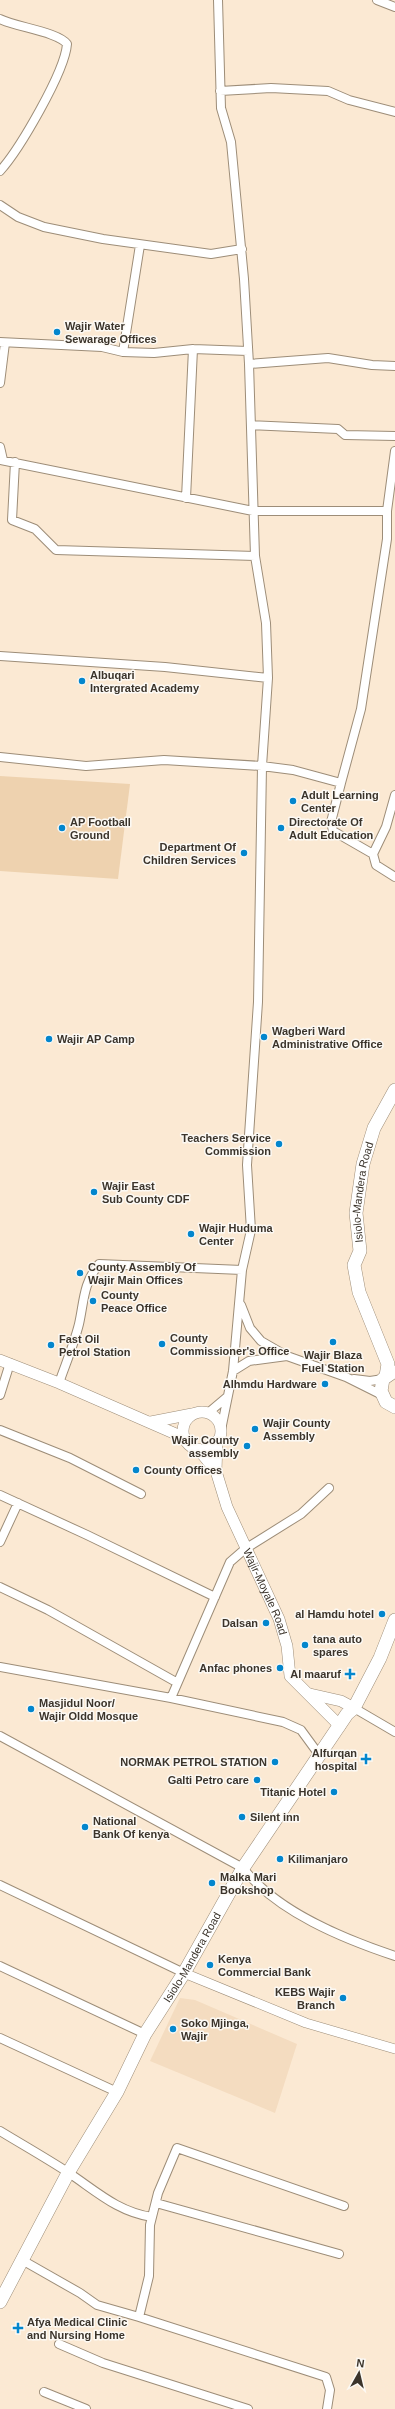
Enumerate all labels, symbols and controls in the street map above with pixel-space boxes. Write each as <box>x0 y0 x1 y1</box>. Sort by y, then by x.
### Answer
place label: Wajir Water Sewarage Offices <box>65 320 157 345</box>
marker: Wajir Water Sewarage Offices <box>52 327 62 337</box>
place label: Albuqari Intergrated Academy <box>90 669 200 694</box>
marker: Albuqari Intergrated Academy <box>77 676 87 686</box>
place label: Adult Learning Center <box>301 789 379 814</box>
marker: Adult Learning Center <box>288 796 298 806</box>
place label: AP Football Ground <box>70 816 131 841</box>
place label: Directorate Of Adult Education <box>289 816 374 841</box>
marker: AP Football Ground <box>57 823 67 833</box>
marker: Directorate Of Adult Education <box>276 823 286 833</box>
place label: Department Of Children Services <box>143 841 236 866</box>
marker: Department Of Children Services <box>239 848 249 858</box>
place label: Wagberi Ward Administrative Office <box>272 1025 383 1050</box>
marker: Wagberi Ward Administrative Office <box>259 1032 269 1042</box>
place label: Wajir AP Camp <box>57 1033 135 1045</box>
marker: Wajir AP Camp <box>44 1034 54 1044</box>
place label: Teachers Service Commission <box>181 1132 271 1157</box>
marker: Teachers Service Commission <box>274 1139 284 1149</box>
street label: Isiolo-Mandera Road <box>350 1140 375 1243</box>
place label: Wajir East Sub County CDF <box>102 1180 190 1205</box>
marker: Wajir East Sub County CDF <box>89 1187 99 1197</box>
place label: Wajir Huduma Center <box>199 1222 273 1247</box>
marker: Wajir Huduma Center <box>186 1229 196 1239</box>
place label: County Assembly Of Wajir Main Offices <box>88 1261 196 1286</box>
marker: County Assembly Of Wajir Main Offices <box>75 1268 85 1278</box>
place label: County Peace Office <box>101 1289 167 1314</box>
marker: County Peace Office <box>88 1296 98 1306</box>
place label: County Commissioner's Office <box>170 1332 289 1357</box>
place label: Fast Oil Petrol Station <box>59 1333 131 1358</box>
marker: Wajir Blaza Fuel Station <box>328 1337 338 1347</box>
marker: County Commissioner's Office <box>157 1339 167 1349</box>
marker: Fast Oil Petrol Station <box>46 1340 56 1350</box>
place label: Wajir Blaza Fuel Station <box>302 1349 365 1374</box>
place label: Alhmdu Hardware <box>223 1378 317 1390</box>
marker: Alhmdu Hardware <box>320 1379 330 1389</box>
place label: Wajir County Assembly <box>263 1417 331 1442</box>
marker: Wajir County Assembly <box>250 1424 260 1434</box>
place label: Wajir County assembly <box>172 1434 240 1459</box>
marker: Wajir County assembly <box>242 1441 252 1451</box>
place label: County Offices <box>144 1464 222 1476</box>
marker: County Offices <box>131 1465 141 1475</box>
street label: Wajir-Moyale Road <box>241 1546 289 1636</box>
place label: al Hamdu hotel <box>295 1608 374 1620</box>
marker: al Hamdu hotel <box>377 1609 387 1619</box>
place label: Dalsan <box>222 1617 258 1629</box>
marker: Dalsan <box>261 1618 271 1628</box>
place label: tana auto spares <box>313 1633 362 1658</box>
marker: tana auto spares <box>300 1640 310 1650</box>
place label: Anfac phones <box>199 1662 272 1674</box>
marker: Anfac phones <box>275 1663 285 1673</box>
place label: Al maaruf <box>290 1668 341 1680</box>
marker: Al maaruf <box>344 1668 356 1680</box>
place label: Masjidul Noor/ Wajir Oldd Mosque <box>39 1697 138 1722</box>
marker: Masjidul Noor/ Wajir Oldd Mosque <box>26 1704 36 1714</box>
place label: Alfurqan hospital <box>312 1747 357 1772</box>
marker: Alfurqan hospital <box>360 1753 372 1765</box>
place label: NORMAK PETROL STATION <box>120 1756 267 1768</box>
marker: NORMAK PETROL STATION <box>270 1757 280 1767</box>
place label: Galti Petro care <box>168 1774 249 1786</box>
marker: Galti Petro care <box>252 1775 262 1785</box>
place label: Titanic Hotel <box>260 1786 326 1798</box>
marker: Titanic Hotel <box>329 1787 339 1797</box>
place label: Silent inn <box>250 1811 300 1823</box>
marker: Silent inn <box>237 1812 247 1822</box>
place label: National Bank Of kenya <box>93 1815 170 1840</box>
marker: National Bank Of kenya <box>80 1822 90 1832</box>
place label: Kilimanjaro <box>288 1853 348 1865</box>
marker: Kilimanjaro <box>275 1854 285 1864</box>
place label: Malka Mari Bookshop <box>220 1871 276 1896</box>
marker: Malka Mari Bookshop <box>207 1878 217 1888</box>
street label: Isiolo-Mandera Road <box>161 1910 223 2004</box>
place label: Kenya Commercial Bank <box>218 1953 312 1978</box>
marker: Kenya Commercial Bank <box>205 1960 215 1970</box>
place label: KEBS Wajir Branch <box>275 1986 336 2011</box>
marker: KEBS Wajir Branch <box>338 1993 348 2003</box>
place label: Soko Mjinga, Wajir <box>181 2017 249 2042</box>
marker: Soko Mjinga, Wajir <box>168 2024 178 2034</box>
place label: Afya Medical Clinic and Nursing Home <box>27 2316 127 2341</box>
marker: Afya Medical Clinic and Nursing Home <box>12 2322 24 2334</box>
north arrow <box>339 2353 379 2393</box>
text: N <box>356 2357 365 2370</box>

